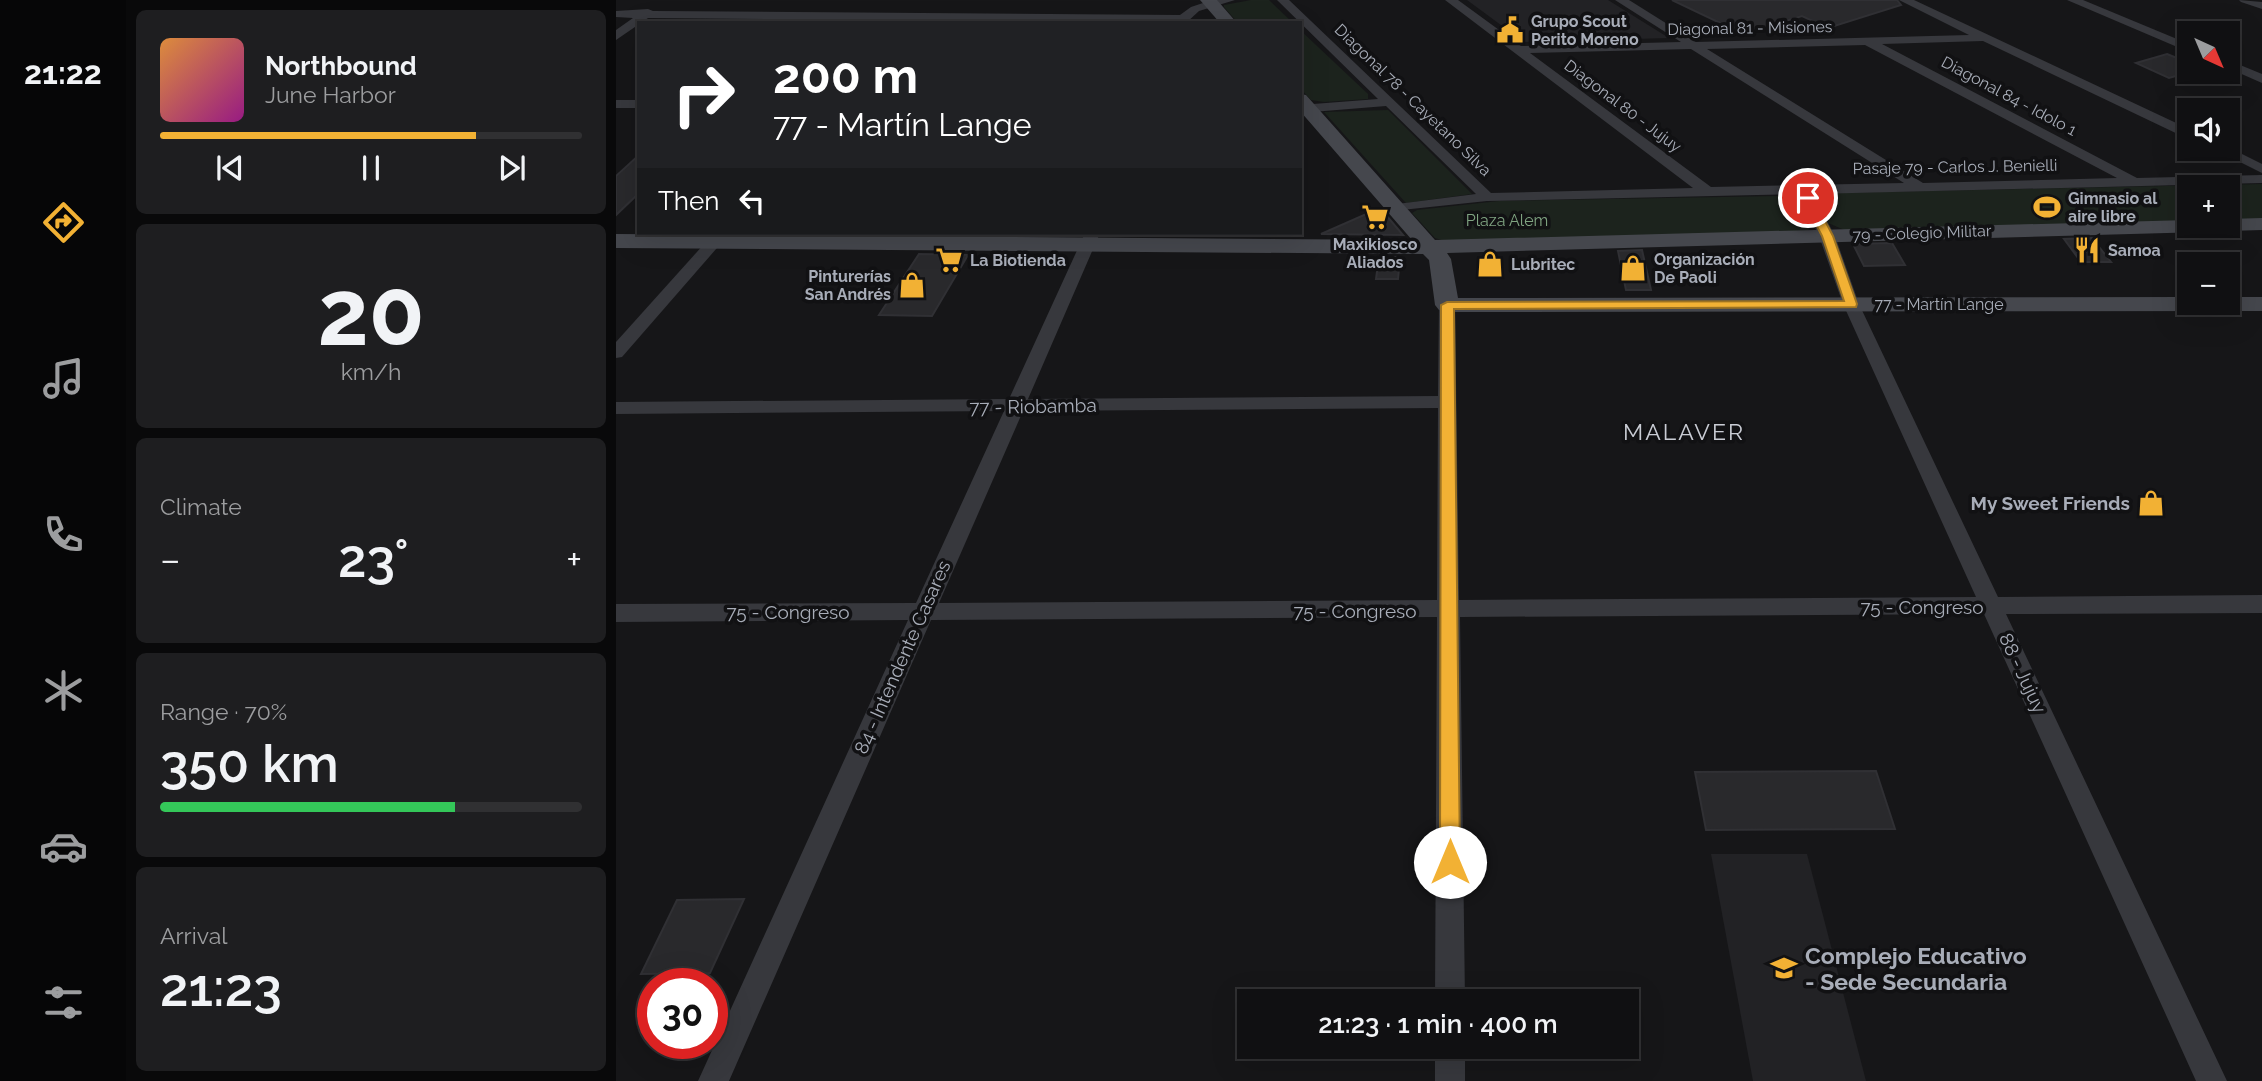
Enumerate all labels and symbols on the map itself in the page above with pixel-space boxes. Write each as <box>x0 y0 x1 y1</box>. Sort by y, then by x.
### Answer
place label: Grupo Scout Perito Moreno <box>1531 12 1639 49</box>
public building icon: Grupo Scout Perito Moreno <box>1495 15 1525 45</box>
street label: Diagonal 81 - Misiones <box>1667 17 1833 39</box>
street label: Diagonal 78 - Cayetano Silva <box>1331 20 1495 180</box>
north arrow <box>2177 21 2240 84</box>
street label: Diagonal 84 - Idolo 1 <box>1938 52 2080 140</box>
street label: Diagonal 80 - Jujuy <box>1561 56 1686 156</box>
street label: Pasaje 79 - Carlos J. Benielli <box>1853 156 2057 178</box>
pin <box>1778 168 1838 228</box>
place label: Gimnasio al aire libre <box>2068 189 2158 226</box>
sports icon: Gimnasio al aire libre <box>2032 192 2062 222</box>
supermarket icon: Maxikiosco Aliados <box>1360 202 1390 232</box>
park label: Plaza Alem <box>1466 211 1548 230</box>
street label: 79 - Colegio Militar <box>1852 221 1992 245</box>
place label: Maxikiosco Aliados <box>1333 235 1418 272</box>
restaurant icon: Samoa <box>2072 235 2102 265</box>
place label: Samoa <box>2108 241 2161 260</box>
supermarket icon: La Biotienda <box>934 245 964 275</box>
shop icon: Lubritec <box>1475 249 1505 279</box>
place label: Organización De Paoli <box>1654 250 1755 287</box>
place label: La Biotienda <box>970 251 1066 270</box>
shop icon: Organización De Paoli <box>1618 253 1648 283</box>
place label: Lubritec <box>1511 255 1575 274</box>
place label: Pinturerías San Andrés <box>805 267 891 304</box>
shop icon: Pinturerías San Andrés <box>897 270 927 300</box>
street label: 77 - Martín Lange <box>1874 295 2004 314</box>
street label: 77 - Riobamba <box>969 394 1097 418</box>
district label: MALAVER <box>1623 418 1745 445</box>
shop icon: My Sweet Friends <box>2136 488 2166 518</box>
place label: My Sweet Friends <box>1970 492 2130 514</box>
street label: 84 - Intendente Casares <box>849 557 955 757</box>
street label: 75 - Congreso <box>1860 596 1984 618</box>
street label: 75 - Congreso <box>1293 600 1417 622</box>
street label: 75 - Congreso <box>726 601 850 623</box>
street label: 88 - Jujuy <box>1995 629 2051 717</box>
position arrow <box>1413 825 1487 899</box>
place label: Complejo Educativo - Sede Secundaria <box>1805 942 2027 995</box>
school or university icon: Complejo Educativo - Sede Secundaria <box>1769 953 1799 983</box>
speed limit sign: 30 <box>637 968 728 1059</box>

